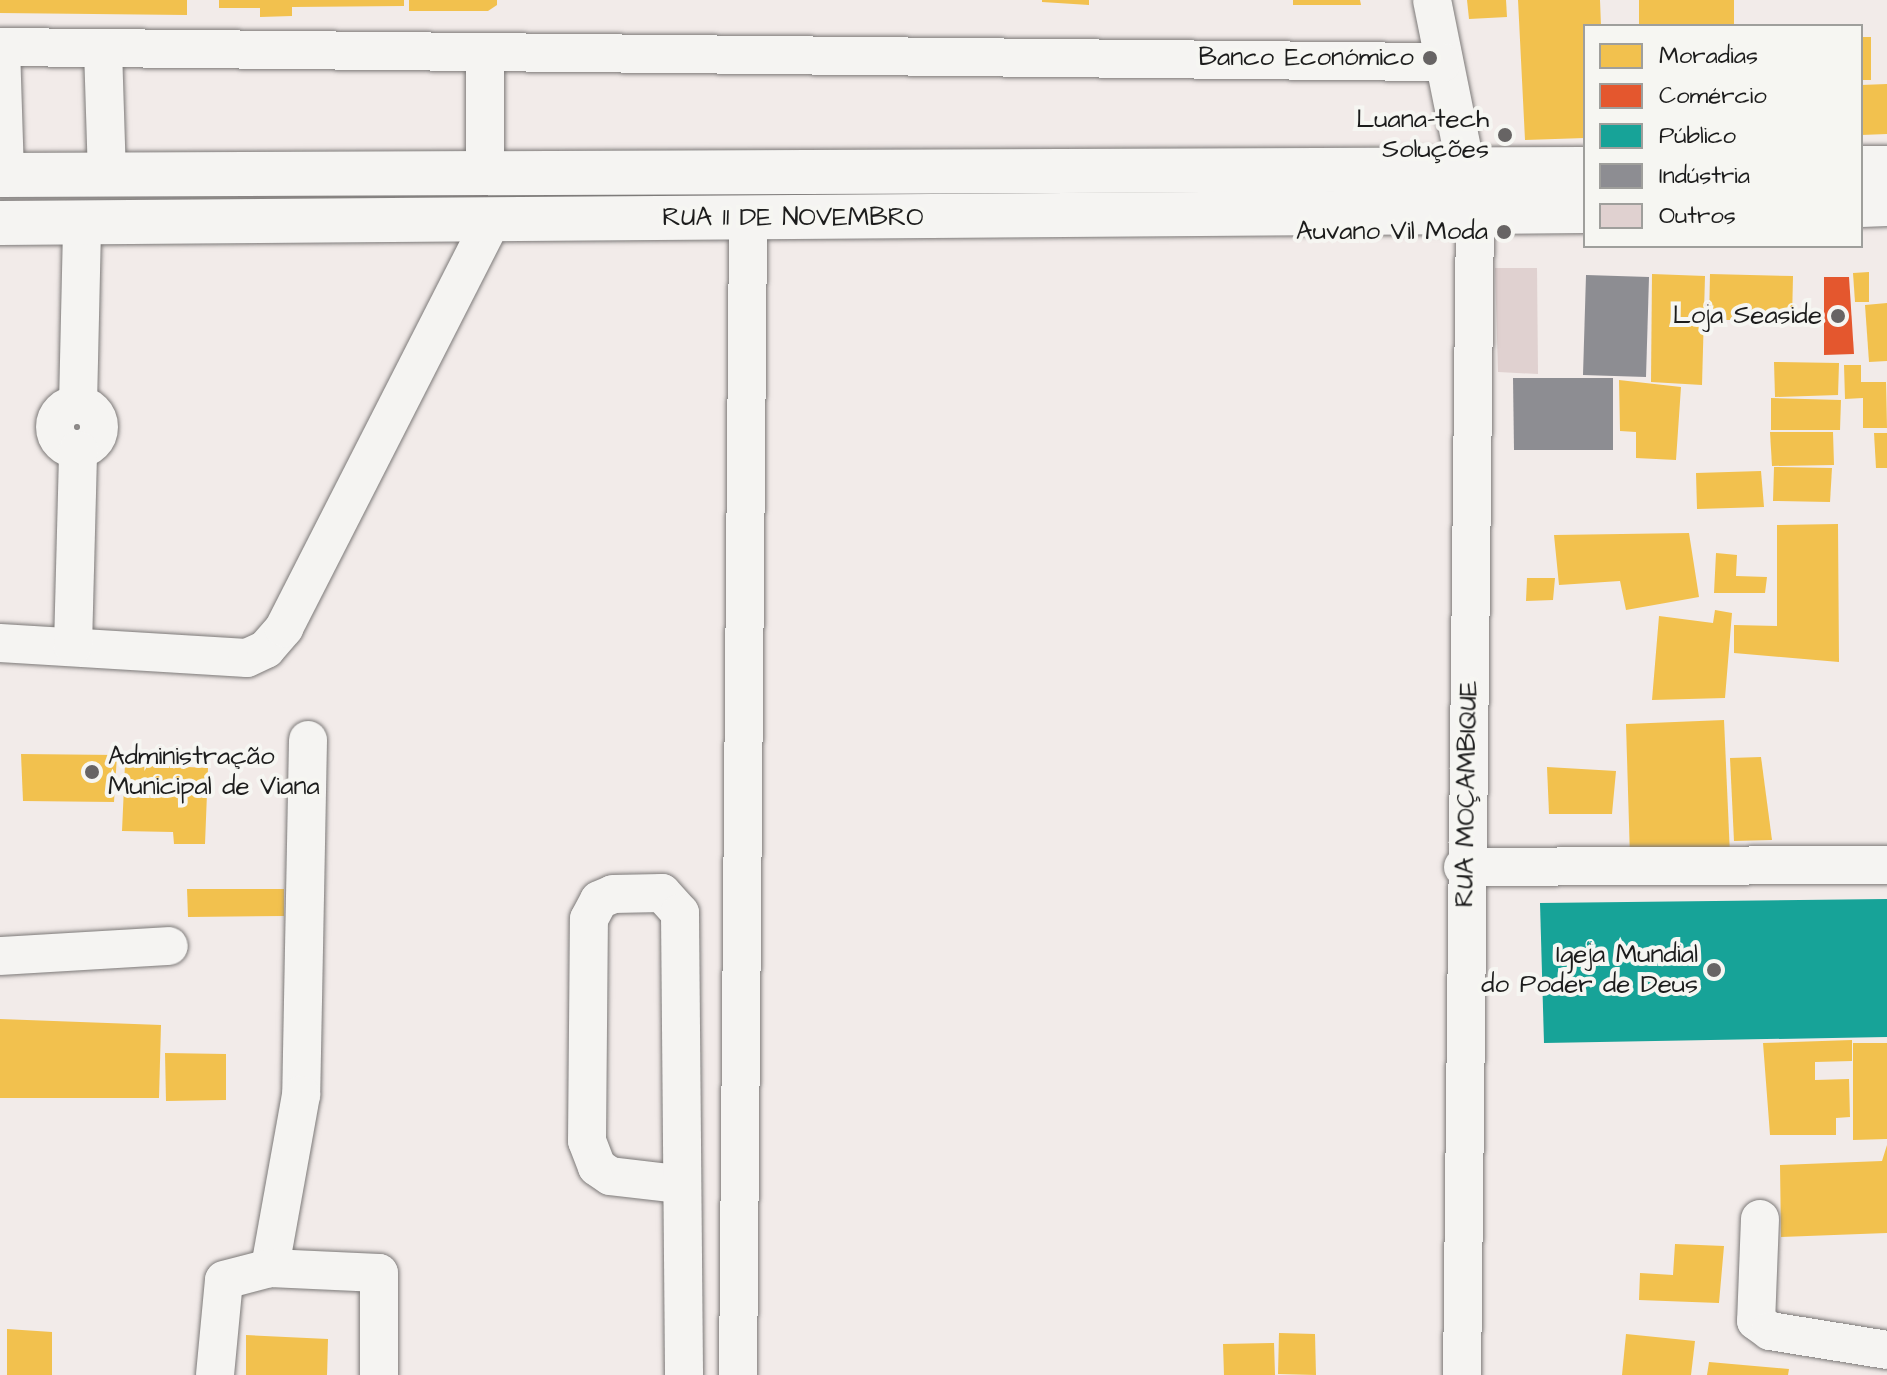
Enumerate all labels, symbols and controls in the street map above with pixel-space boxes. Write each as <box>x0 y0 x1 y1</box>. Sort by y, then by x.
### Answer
legend <box>1583 24 1863 248</box>
text: Moradias <box>1659 39 1758 73</box>
place label: Banco Económico <box>1198 42 1414 74</box>
marker: Banco Económico <box>1421 49 1439 67</box>
text: Comércio <box>1659 79 1767 113</box>
place label: Luana-tech Soluções <box>1356 104 1489 166</box>
text: Público <box>1659 119 1736 153</box>
marker: Luana-tech Soluções <box>1496 126 1514 144</box>
text: Indústria <box>1659 159 1750 193</box>
text: Outros <box>1659 199 1736 233</box>
street label: RUA 11 DE NOVEMBRO <box>662 202 924 234</box>
place label: Auvano Vil Moda <box>1296 216 1488 248</box>
marker: Auvano Vil Moda <box>1495 223 1513 241</box>
place label: Loja Seaside <box>1673 300 1822 332</box>
marker: Loja Seaside <box>1829 307 1847 325</box>
street label: RUA MOÇAMBIQUE <box>1449 680 1485 908</box>
place label: Administração Municipal de Viana <box>108 741 320 802</box>
marker: Administração Municipal de Viana <box>83 763 101 781</box>
place label: Igeja Mundial do Poder de Deus <box>1481 939 1698 1000</box>
marker: Igeja Mundial do Poder de Deus <box>1705 961 1723 979</box>

